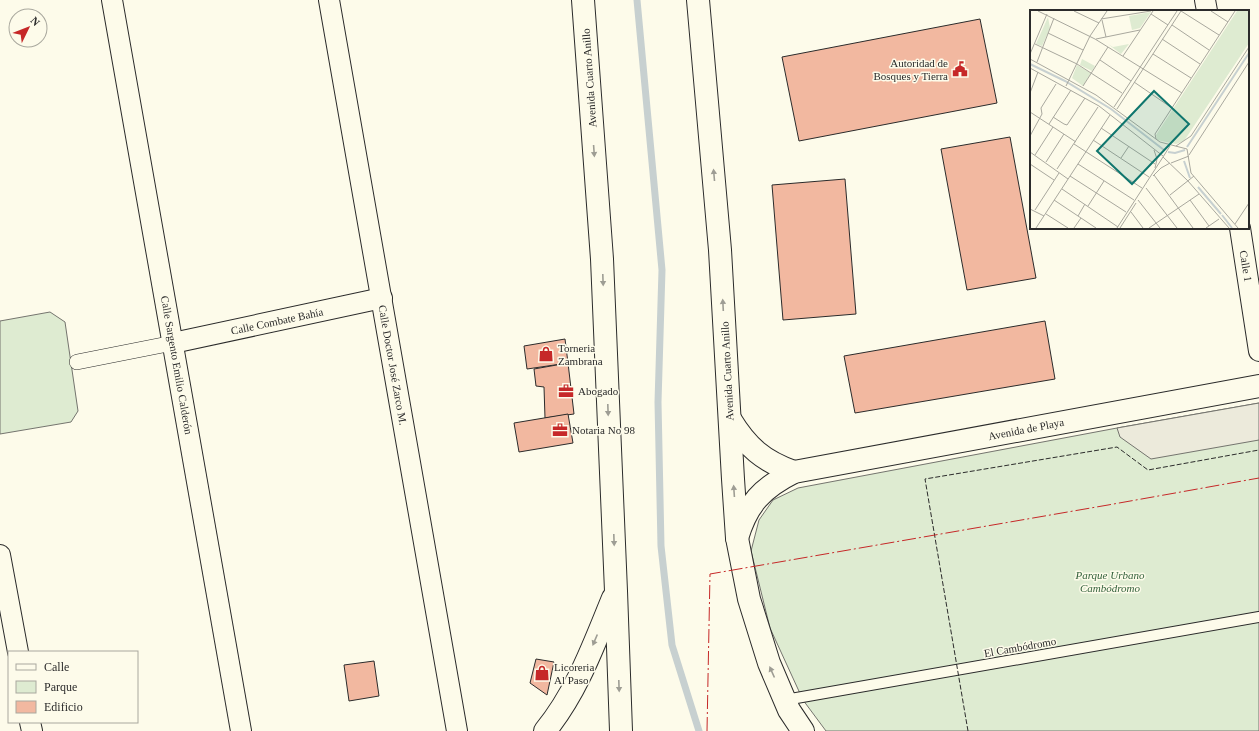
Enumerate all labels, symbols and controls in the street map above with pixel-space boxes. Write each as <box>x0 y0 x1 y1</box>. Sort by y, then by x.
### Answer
north arrow <box>8 8 48 48</box>
inset map <box>1030 10 1249 229</box>
text: N <box>28 14 42 28</box>
street label: Avenida Cuarto Anillo <box>580 28 598 128</box>
place label: Autoridad de Bosques y Tierra <box>873 57 948 82</box>
public building icon: Autoridad de Bosques y Tierra <box>951 60 969 78</box>
one-way arrow <box>591 145 598 157</box>
one-way arrow <box>710 169 717 181</box>
street label: Calle 1 <box>1238 250 1254 282</box>
one-way arrow <box>600 274 606 287</box>
street label: Calle Sargento Emilio Calderón <box>159 295 195 436</box>
one-way arrow <box>720 299 727 311</box>
street label: Calle Doctor José Zarco M. <box>377 304 410 426</box>
street label: Calle Combate Bahía <box>230 305 324 337</box>
street label: Avenida Cuarto Anillo <box>718 321 736 421</box>
place label: Torneria Zambrana <box>558 342 603 367</box>
shop icon: Torneria Zambrana <box>537 345 555 363</box>
office icon: Abogado <box>557 382 575 400</box>
place label: Abogado <box>578 385 619 397</box>
one-way arrow <box>605 404 612 416</box>
street label: Avenida de Playa <box>987 416 1065 442</box>
office icon: Notaria No 98 <box>551 421 569 439</box>
place label: Notaria No 98 <box>572 424 635 436</box>
one-way arrow <box>730 485 737 497</box>
one-way arrow <box>611 534 617 547</box>
park label: Parque Urbano Cambódromo <box>1075 569 1145 594</box>
one-way arrow <box>592 634 598 646</box>
street label: El Cambódromo <box>983 635 1057 659</box>
legend <box>8 651 138 723</box>
text: Calle <box>44 660 69 674</box>
place label: Licoreria Al Paso <box>554 661 594 686</box>
shop icon: Licoreria Al Paso <box>533 664 551 682</box>
one-way arrow <box>769 666 775 677</box>
text: Parque <box>44 680 77 694</box>
one-way arrow <box>616 680 622 693</box>
text: Edificio <box>44 700 83 714</box>

